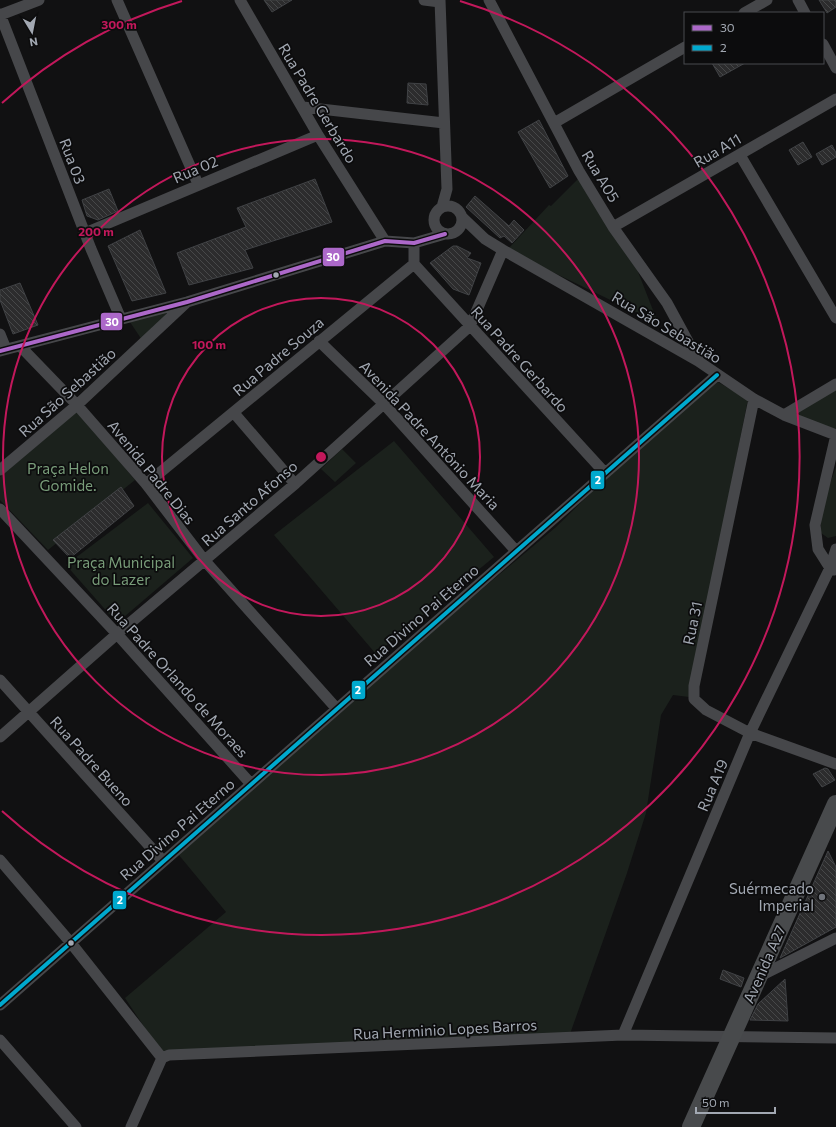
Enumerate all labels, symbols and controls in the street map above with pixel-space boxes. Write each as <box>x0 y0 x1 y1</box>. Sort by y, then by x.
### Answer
north arrow <box>12 12 52 52</box>
legend <box>684 12 824 64</box>
text: 300 m <box>101 17 137 31</box>
text: 30 <box>720 20 735 34</box>
text: N <box>29 35 39 49</box>
street label: Rua Padre Gerbardo <box>275 40 361 166</box>
text: 2 <box>720 40 727 54</box>
street label: Rua A11 <box>690 129 744 171</box>
street label: Rua 03 <box>56 136 90 186</box>
street label: Rua A05 <box>578 147 624 205</box>
street label: Rua 02 <box>170 152 220 186</box>
text: 200 m <box>78 224 114 238</box>
line badge: 30 <box>322 247 345 267</box>
text: 30 <box>326 250 340 263</box>
unlabelled marker <box>271 270 281 280</box>
street label: Rua São Sebastião <box>609 287 725 367</box>
street label: Rua Padre Gerbardo <box>468 302 572 416</box>
line badge: 30 <box>100 312 123 331</box>
street label: Rua Padre Souza <box>229 313 327 399</box>
text: 30 <box>105 315 119 328</box>
text: 100 m <box>192 337 226 351</box>
street label: Rua São Sebastião <box>15 344 119 440</box>
street label: Avenida Padre Antônio Maria <box>356 357 504 513</box>
street label: Avenida Padre Dias <box>104 416 200 528</box>
centre of rings <box>314 450 328 464</box>
street label: Rua Santo Afonso <box>197 456 301 550</box>
park label: Praça Helon Gomide. <box>27 459 109 494</box>
line badge: 2 <box>590 470 605 490</box>
text: 2 <box>595 473 601 486</box>
park label: Praça Municipal do Lazer <box>67 553 175 588</box>
street label: Rua Divino Pai Eterno <box>360 560 482 670</box>
street label: Rua Padre Orlando de Moraes <box>104 599 252 761</box>
street label: Rua 31 <box>679 600 705 646</box>
line badge: 2 <box>351 680 366 700</box>
text: 2 <box>355 683 361 696</box>
street label: Rua Padre Bueno <box>47 712 137 810</box>
street label: Rua A19 <box>693 756 731 814</box>
street label: Rua Divino Pai Eterno <box>116 774 238 884</box>
place label: Suérmecado Imperial <box>729 879 814 914</box>
line badge: 2 <box>112 890 127 910</box>
marker: Suérmecado Imperial <box>817 892 827 902</box>
text: 2 <box>117 893 123 906</box>
street label: Avenida A27 <box>739 922 789 1006</box>
unlabelled marker <box>66 938 76 948</box>
street label: Rua Herminio Lopes Barros <box>352 1015 538 1043</box>
scale bar <box>696 1089 775 1115</box>
text: 50 m <box>702 1095 730 1109</box>

